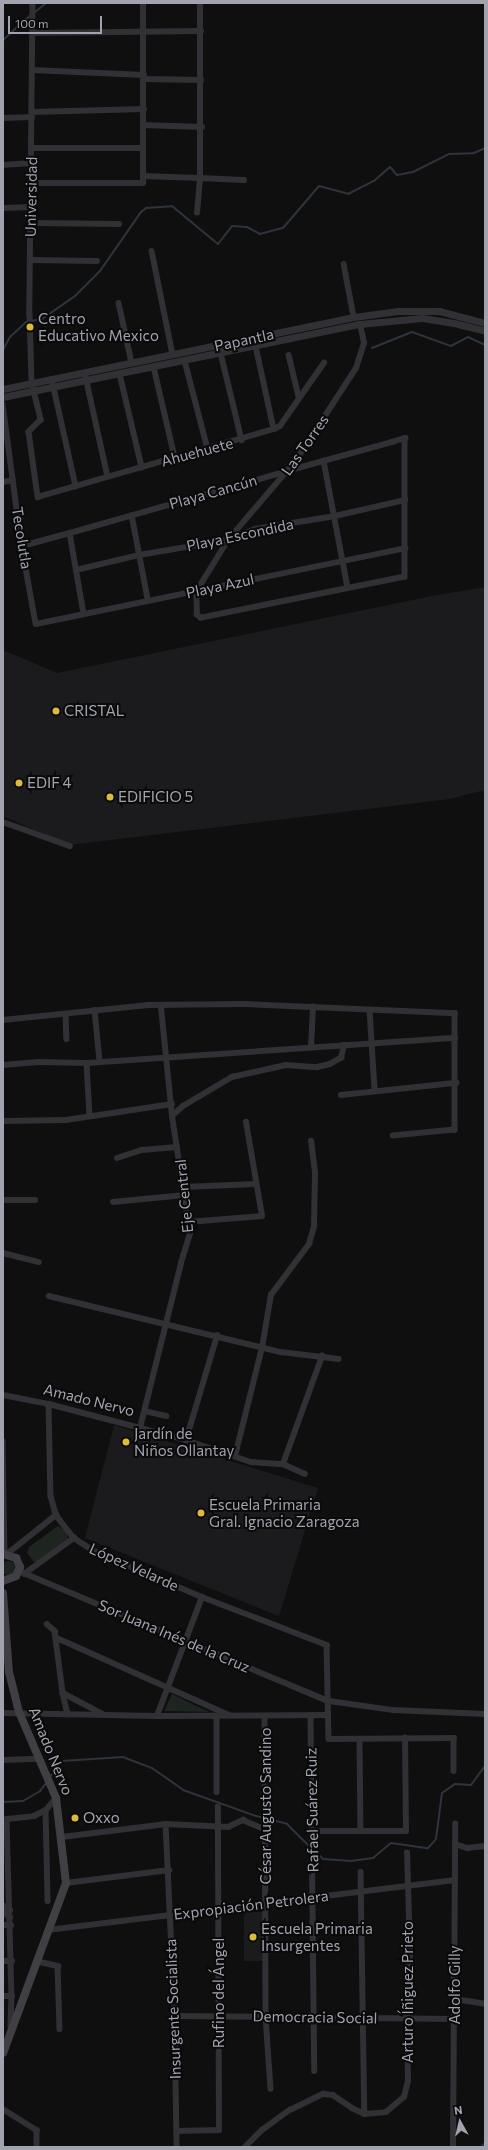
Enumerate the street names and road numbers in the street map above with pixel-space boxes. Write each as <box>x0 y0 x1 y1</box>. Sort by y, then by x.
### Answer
street label: Universidad <box>21 157 41 237</box>
street label: Papantla <box>213 325 275 355</box>
street label: Las Torres <box>278 411 332 479</box>
street label: Ahuehuete <box>159 434 235 470</box>
street label: Playa Cancún <box>167 471 259 513</box>
street label: Tecolutla <box>8 506 36 570</box>
street label: Playa Escondida <box>185 515 295 555</box>
street label: Playa Azul <box>184 570 256 602</box>
street label: Eje Central <box>171 1158 197 1234</box>
street label: Amado Nervo <box>42 1380 136 1420</box>
street label: López Velarde <box>87 1539 181 1595</box>
street label: Sor Juana Inés de la Cruz <box>95 1596 253 1676</box>
street label: Amado Nervo <box>25 1704 77 1798</box>
street label: César Augusto Sandino <box>257 1728 275 1884</box>
street label: Rafael Suárez Ruiz <box>302 1748 322 1872</box>
street label: Expropiación Petrolera <box>173 1887 329 1923</box>
street label: Arturo Íñiguez Prieto <box>399 1921 417 2063</box>
street label: Insurgente Socialista <box>162 1938 184 2080</box>
street label: Rufino del Ángel <box>210 1938 228 2048</box>
street label: Adolfo Gilly <box>446 1945 464 2025</box>
street label: Democracia Social <box>252 2007 378 2027</box>

